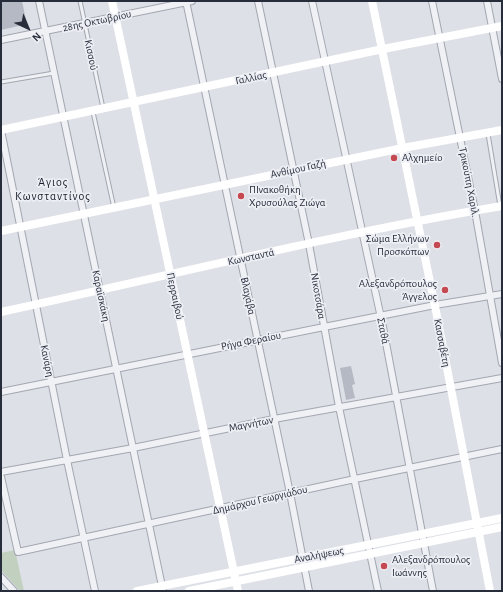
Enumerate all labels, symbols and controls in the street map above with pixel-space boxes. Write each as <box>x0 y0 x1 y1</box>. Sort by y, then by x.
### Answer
street label: 28ης Οκτωβρίου <box>61 7 133 35</box>
north arrow <box>8 8 48 48</box>
text: N <box>30 30 43 44</box>
street label: Κισσού <box>81 39 101 71</box>
street label: Γαλλίας <box>234 68 268 88</box>
street label: Τρικούπη Χαριλ. <box>456 146 482 218</box>
place label: Αλχημείο <box>402 151 443 165</box>
marker: Αλχημείο <box>389 153 399 163</box>
street label: Ανθίμου Γαζή <box>269 157 327 181</box>
district label: Άγιος Κωνσταντίνος <box>15 175 91 203</box>
place label: ΠΙνακοθήκη Χρυσούλας Ζιώγα <box>249 183 325 209</box>
marker: ΠΙνακοθήκη Χρυσούλας Ζιώγα <box>236 191 246 201</box>
place label: Σώμα Ελλήνων Προσκόπων <box>366 232 429 258</box>
marker: Σώμα Ελλήνων Προσκόπων <box>432 240 442 250</box>
street label: Κωνσταντά <box>226 246 276 268</box>
street label: Καραϊσκάκη <box>89 269 113 323</box>
street label: Περραιβού <box>164 271 186 321</box>
street label: Νικοτσάρα <box>307 272 329 320</box>
street label: Βλαχάβα <box>238 276 258 316</box>
place label: Αλεξανδρόπουλος Άγγελος <box>359 277 437 303</box>
marker: Αλεξανδρόπουλος Άγγελος <box>440 285 450 295</box>
street label: Σταθά <box>374 317 392 345</box>
street label: Κασσαβέτη <box>431 318 453 368</box>
street label: Ρήγα Φεραίου <box>220 329 282 353</box>
street label: Κανάρη <box>37 344 57 378</box>
street label: Μαγνήτων <box>228 413 274 435</box>
street label: Δημάρχου Γεωργιάδου <box>211 483 309 517</box>
street label: Αναλήψεως <box>293 544 345 566</box>
place label: Αλεξανδρόπουλος Ιωάννης <box>392 553 470 579</box>
marker: Αλεξανδρόπουλος Ιωάννης <box>379 561 389 571</box>

